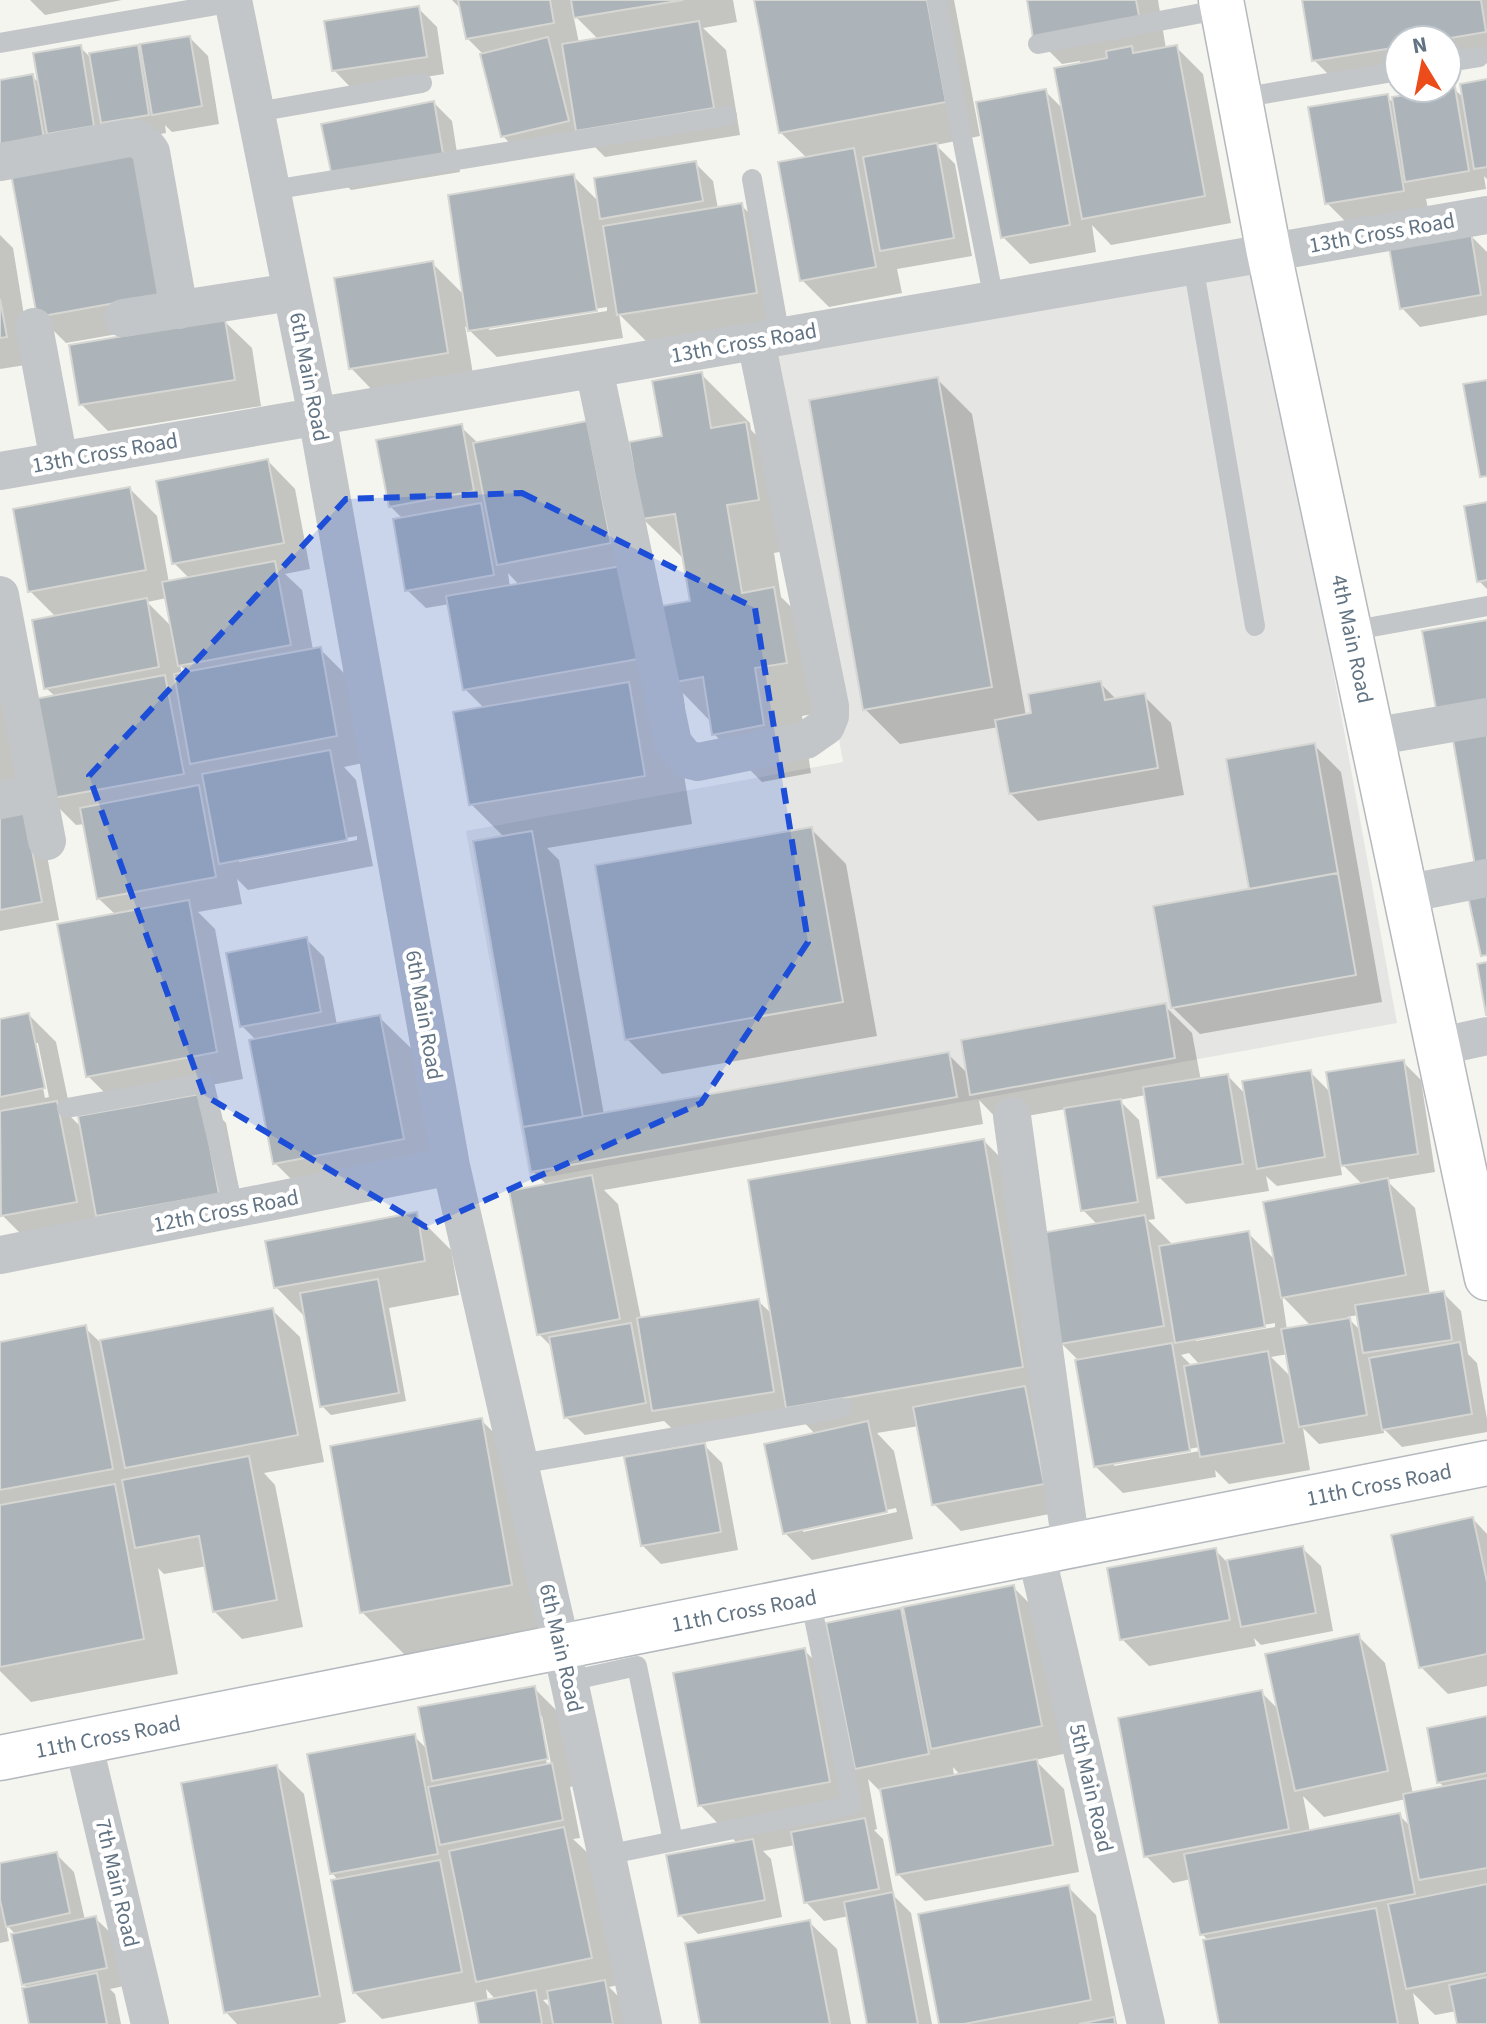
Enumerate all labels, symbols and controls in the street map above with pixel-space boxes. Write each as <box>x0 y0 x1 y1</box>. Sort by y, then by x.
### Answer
north arrow <box>1383 24 1463 104</box>
text: N <box>1410 28 1430 62</box>
street label: 13th Cross Road <box>1307 204 1457 262</box>
street label: 6th Main Road <box>281 310 337 444</box>
street label: 13th Cross Road <box>669 314 819 372</box>
street label: 13th Cross Road <box>30 424 180 482</box>
street label: 4th Main Road <box>1323 572 1381 706</box>
street label: 6th Main Road <box>397 948 451 1082</box>
street label: 12th Cross Road <box>151 1181 301 1241</box>
street label: 11th Cross Road <box>1304 1455 1454 1515</box>
street label: 6th Main Road <box>531 1581 591 1715</box>
street label: 11th Cross Road <box>669 1581 819 1641</box>
street label: 11th Cross Road <box>33 1707 183 1767</box>
street label: 5th Main Road <box>1061 1721 1121 1855</box>
street label: 7th Main Road <box>87 1816 147 1950</box>

